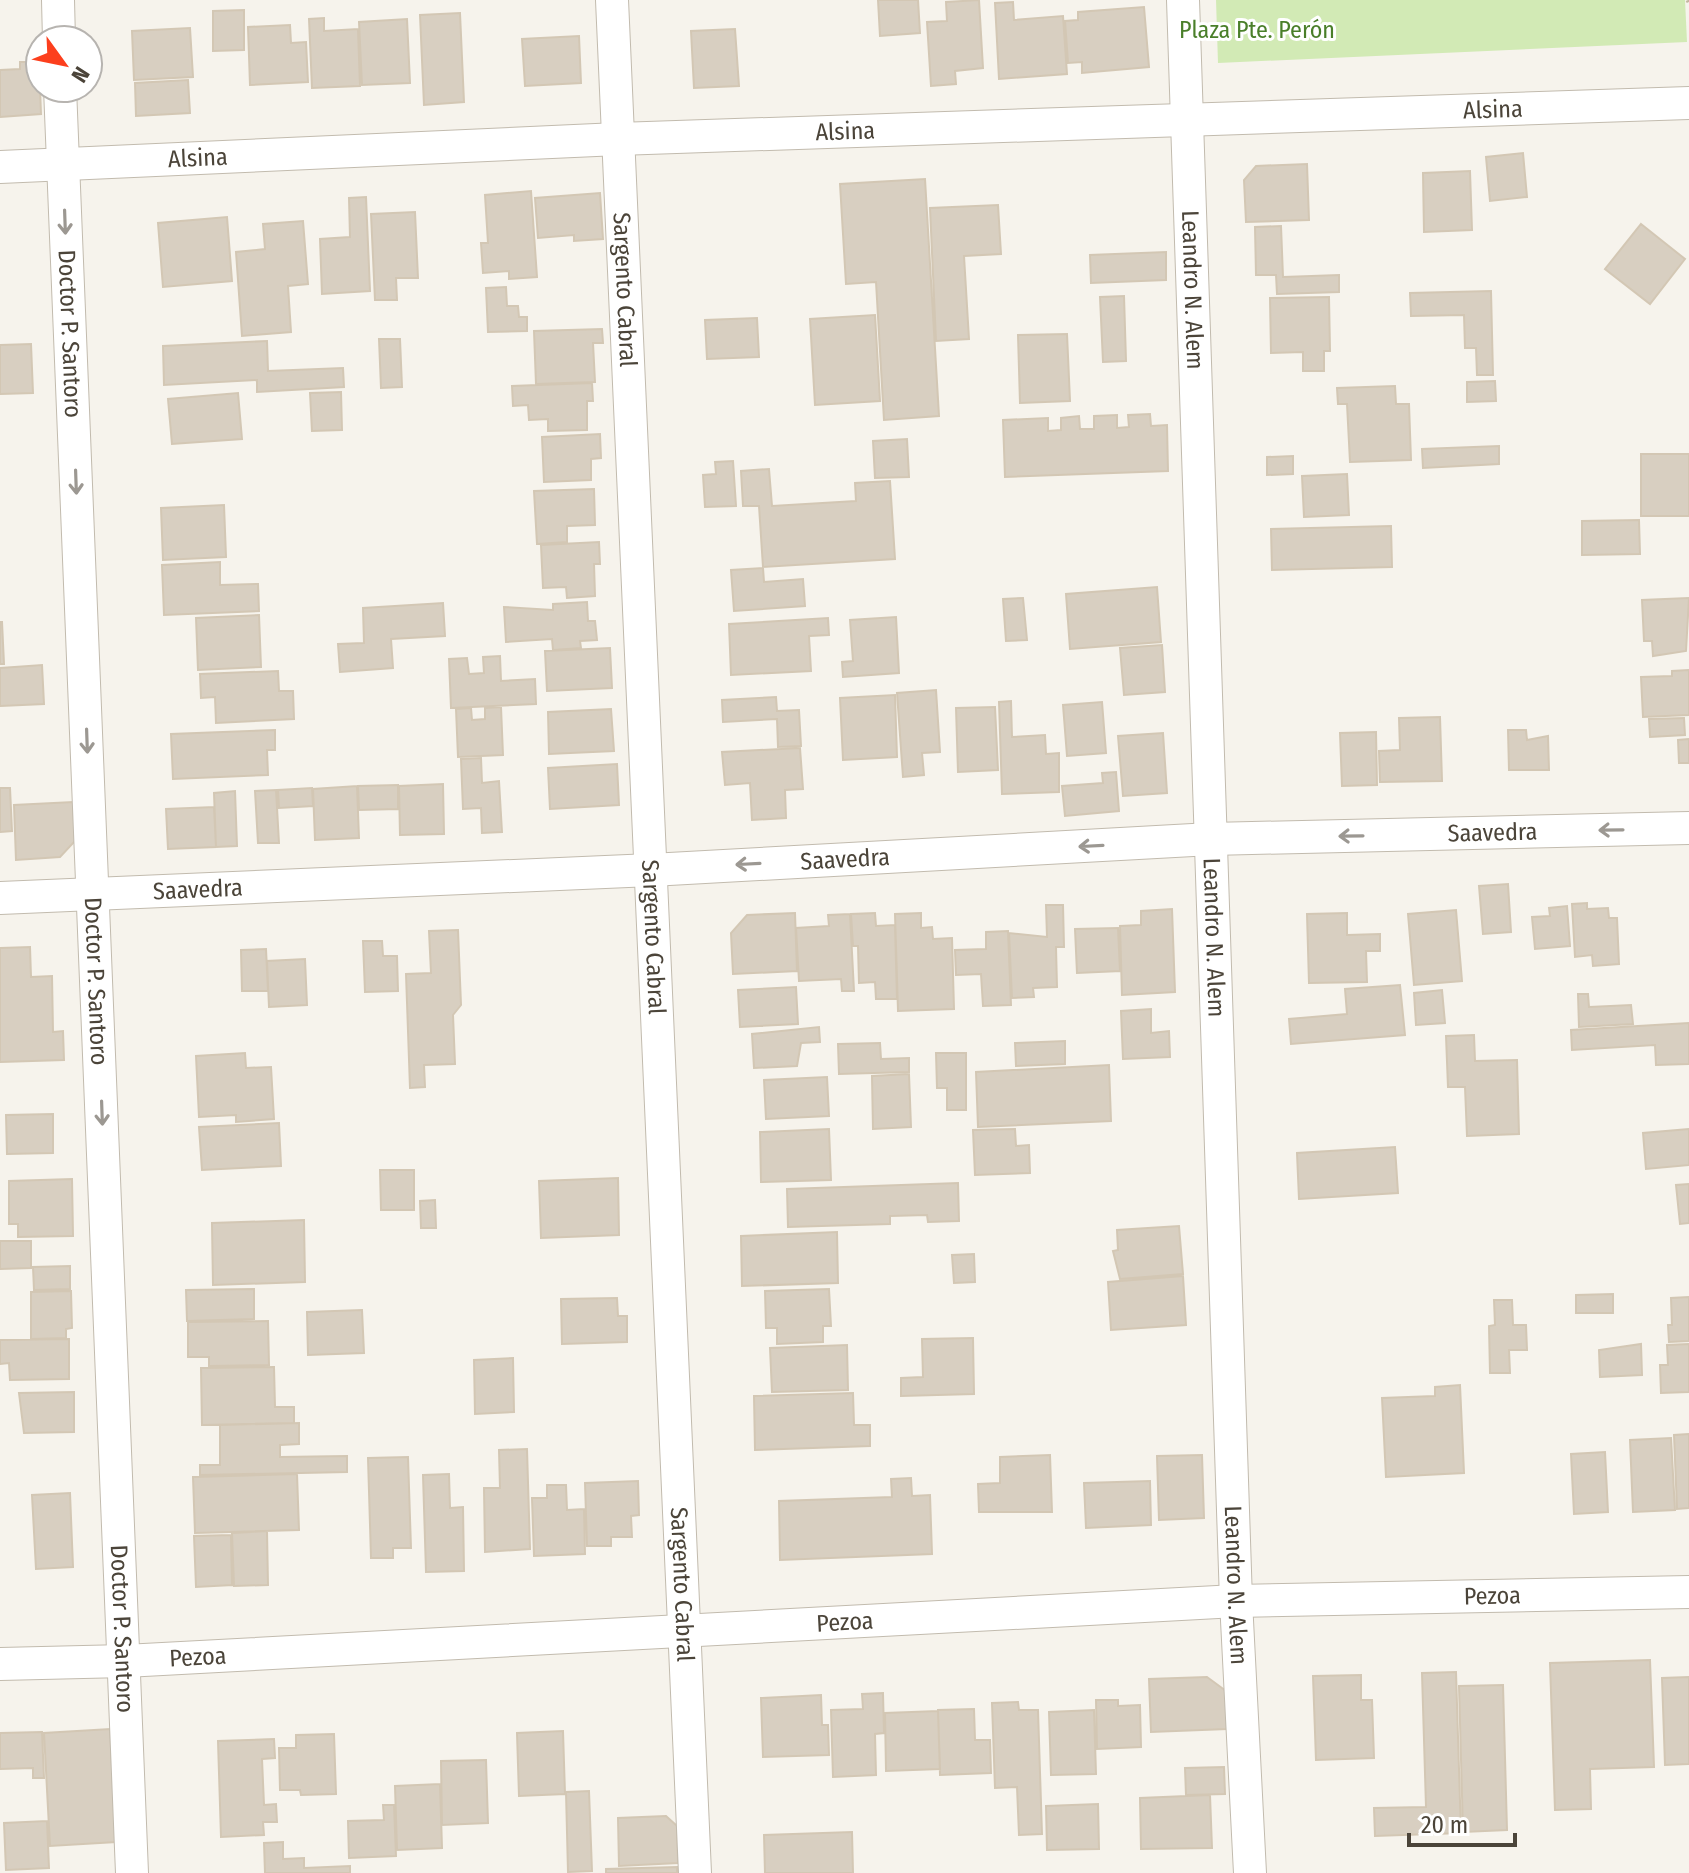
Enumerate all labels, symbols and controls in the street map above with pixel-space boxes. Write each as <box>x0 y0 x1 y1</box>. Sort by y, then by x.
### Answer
park label: Plaza Pte. Perón <box>1179 16 1335 44</box>
north arrow <box>24 24 104 104</box>
text: N <box>65 62 95 88</box>
street label: Alsina <box>1463 95 1523 125</box>
street label: Alsina <box>815 116 876 146</box>
street label: Alsina <box>167 143 228 173</box>
one-way arrow <box>57 208 72 235</box>
street label: Leandro N. Alem <box>1176 210 1209 370</box>
street label: Sargento Cabral <box>607 212 642 368</box>
street label: Doctor P. Santoro <box>53 249 87 418</box>
one-way arrow <box>68 468 83 495</box>
one-way arrow <box>79 727 94 754</box>
street label: Saavedra <box>1447 817 1538 848</box>
one-way arrow <box>1598 822 1625 838</box>
one-way arrow <box>1338 828 1365 844</box>
one-way arrow <box>1078 838 1105 853</box>
street label: Saavedra <box>800 843 891 876</box>
one-way arrow <box>735 857 762 872</box>
street label: Leandro N. Alem <box>1197 857 1231 1018</box>
street label: Sargento Cabral <box>636 859 671 1015</box>
street label: Saavedra <box>152 874 243 905</box>
street label: Doctor P. Santoro <box>79 897 113 1066</box>
one-way arrow <box>95 1099 110 1126</box>
street label: Leandro N. Alem <box>1219 1505 1253 1666</box>
street label: Sargento Cabral <box>665 1506 700 1662</box>
street label: Doctor P. Santoro <box>105 1544 140 1713</box>
street label: Pezoa <box>1463 1581 1521 1610</box>
street label: Pezoa <box>816 1607 874 1638</box>
street label: Pezoa <box>169 1642 227 1673</box>
scale bar <box>1409 1797 1515 1847</box>
text: 20 m <box>1421 1811 1468 1839</box>

